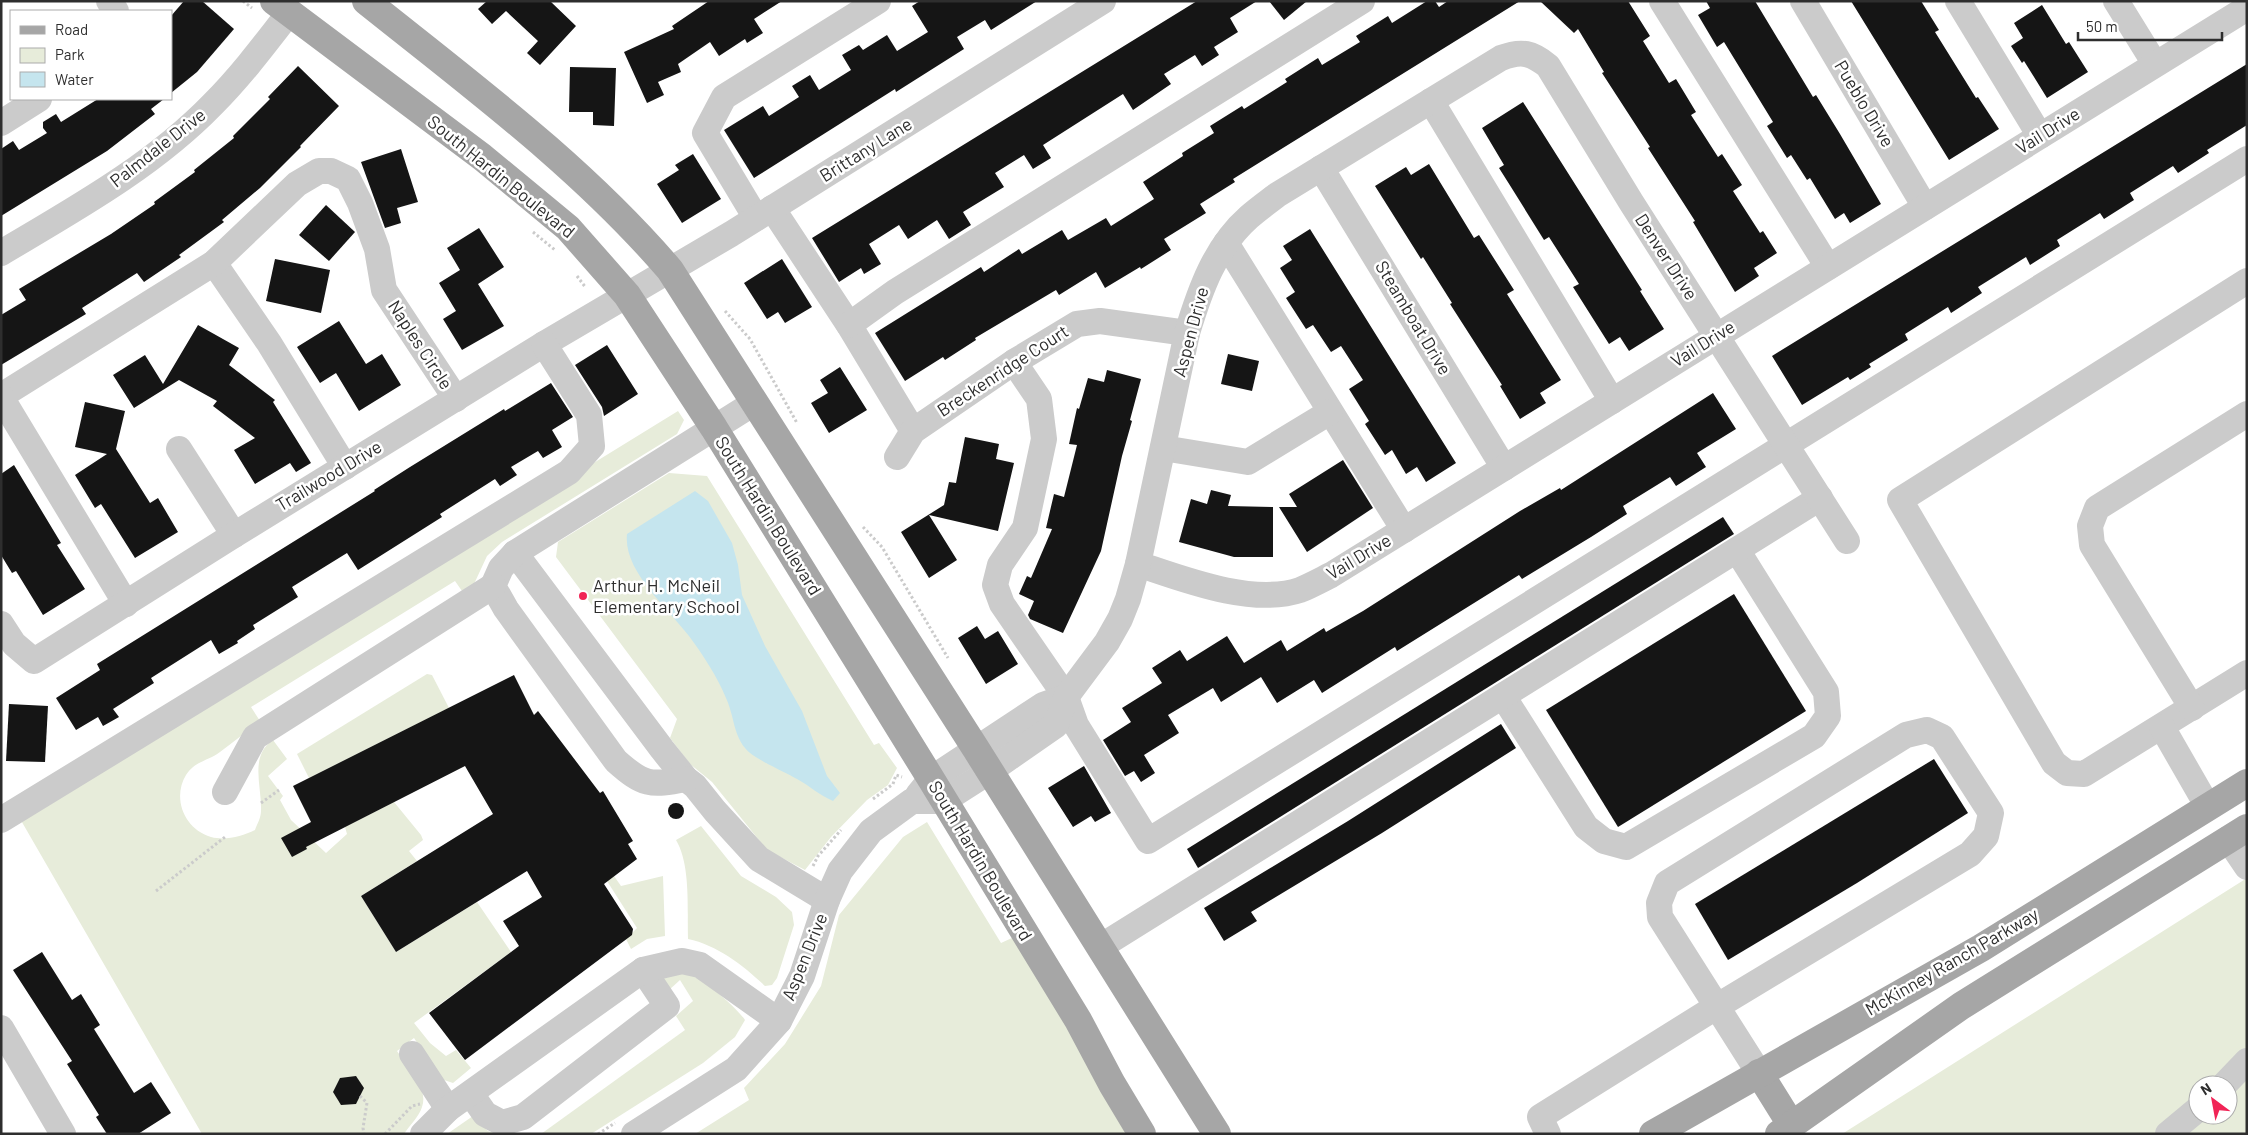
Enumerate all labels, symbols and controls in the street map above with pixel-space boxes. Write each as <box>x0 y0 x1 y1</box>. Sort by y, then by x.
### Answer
legend <box>10 10 172 100</box>
scale bar <box>2078 10 2222 42</box>
text: 50 m <box>2086 17 2118 35</box>
text: Road <box>55 20 88 38</box>
text: Park <box>55 45 85 63</box>
street label: Pueblo Drive <box>1830 56 1899 151</box>
text: Water <box>55 70 94 88</box>
street label: Vail Drive <box>2011 102 2084 158</box>
street label: Palmdale Drive <box>105 103 210 191</box>
street label: South Hardin Boulevard <box>424 110 580 242</box>
street label: Brittany Lane <box>815 112 916 186</box>
street label: Denver Drive <box>1631 209 1703 304</box>
street label: Steamboat Drive <box>1371 256 1457 379</box>
street label: Aspen Drive <box>1167 284 1213 379</box>
street label: Naples Circle <box>384 296 458 393</box>
street label: Vail Drive <box>1666 315 1739 371</box>
street label: Breckenridge Court <box>933 319 1072 421</box>
street label: South Hardin Boulevard <box>711 432 827 599</box>
street label: Trailwood Drive <box>272 435 385 515</box>
street label: Vail Drive <box>1322 528 1395 584</box>
place label: Arthur H. McNeil Elementary School <box>593 574 740 617</box>
marker: Arthur H. McNeil Elementary School <box>577 590 589 602</box>
street label: South Hardin Boulevard <box>924 776 1037 945</box>
street label: McKinney Ranch Parkway <box>1861 903 2042 1020</box>
street label: Aspen Drive <box>777 910 832 1004</box>
north arrow <box>2188 1075 2238 1125</box>
text: N <box>2197 1079 2214 1098</box>

